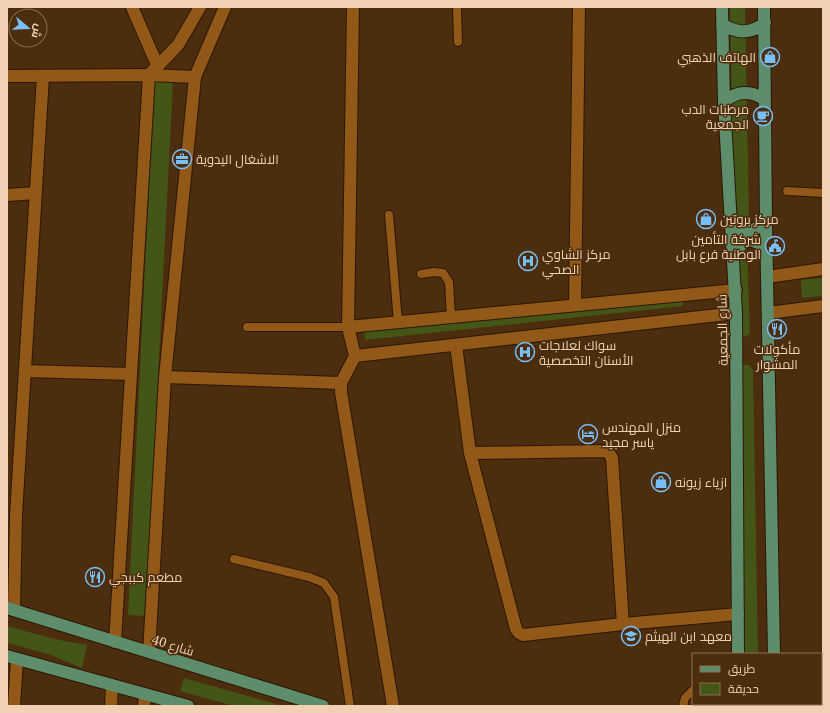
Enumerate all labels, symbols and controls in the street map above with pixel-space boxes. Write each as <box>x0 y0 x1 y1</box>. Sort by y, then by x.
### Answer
north arrow <box>8 8 48 48</box>
text: ش <box>29 22 47 41</box>
shop icon: الهاتف الذهبي <box>759 46 781 68</box>
place label: الهاتف الذهبي <box>677 48 756 68</box>
place label: مرطبات الدب الجمعية <box>681 100 749 133</box>
cafe icon: مرطبات الدب الجمعية <box>752 105 774 127</box>
office icon: الاشغال اليدوية <box>171 148 193 170</box>
place label: الاشغال اليدوية <box>196 150 279 168</box>
shop icon: مركز بروتين <box>695 208 717 230</box>
place label: مركز بروتين <box>720 210 779 228</box>
place label: شركة التأمين الوطنية فرع بابل <box>676 230 761 263</box>
public building icon: شركة التأمين الوطنية فرع بابل <box>764 235 786 257</box>
place label: مركز الشاوي الصحي <box>542 245 610 280</box>
hospital icon: مركز الشاوي الصحي <box>517 250 539 272</box>
street label: شارع الجمعية <box>712 294 732 366</box>
restaurant icon: مأكولات المشوار <box>766 318 788 340</box>
place label: سواك لعلاجات الأسنان التخصصية <box>539 336 634 369</box>
place label: مأكولات المشوار <box>754 340 800 373</box>
hospital icon: سواك لعلاجات الأسنان التخصصية <box>514 341 536 363</box>
place label: منزل المهندس ياسر مجيد <box>602 418 681 451</box>
hotel icon: منزل المهندس ياسر مجيد <box>577 423 599 445</box>
shop icon: ازياء زيونه <box>650 471 672 493</box>
place label: ازياء زيونه <box>675 473 727 491</box>
restaurant icon: مطعم كببجي <box>84 566 106 588</box>
place label: مطعم كببجي <box>109 568 182 588</box>
school or university icon: معهد ابن الهيثم <box>620 625 642 647</box>
place label: معهد ابن الهيثم <box>645 627 732 646</box>
street label: شارع 40 <box>150 630 196 660</box>
legend <box>692 653 822 705</box>
text: طريق <box>728 660 756 677</box>
text: حديقة <box>728 680 759 697</box>

